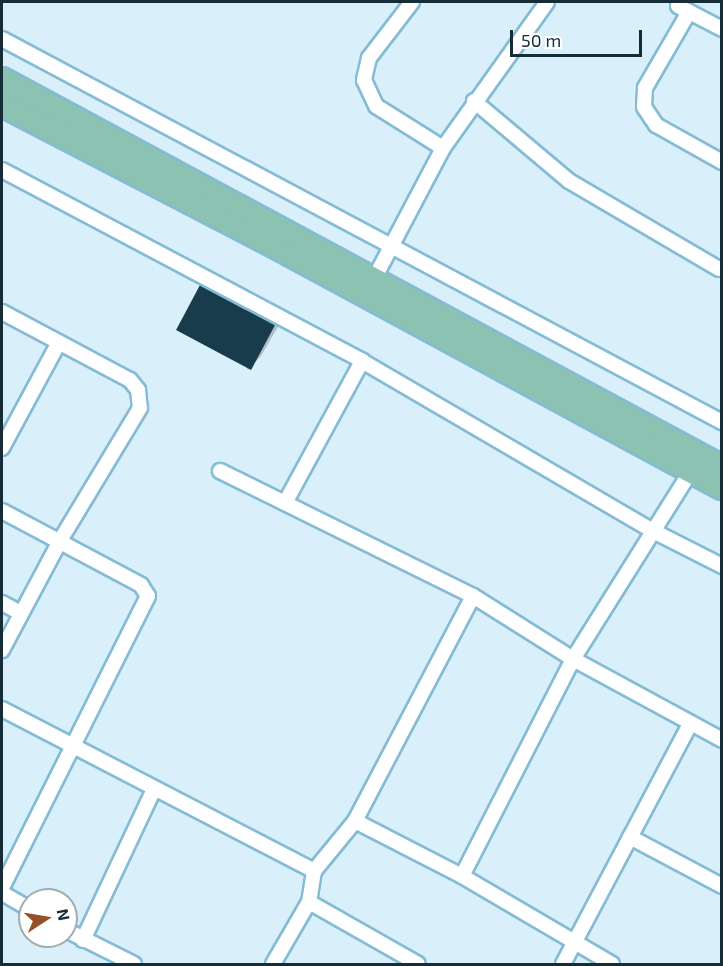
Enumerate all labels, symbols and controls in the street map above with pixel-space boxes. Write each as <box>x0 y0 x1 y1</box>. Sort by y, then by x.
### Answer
scale bar <box>513 18 645 56</box>
text: 50 m <box>521 29 561 51</box>
north arrow <box>18 888 78 948</box>
text: N <box>54 907 75 922</box>

